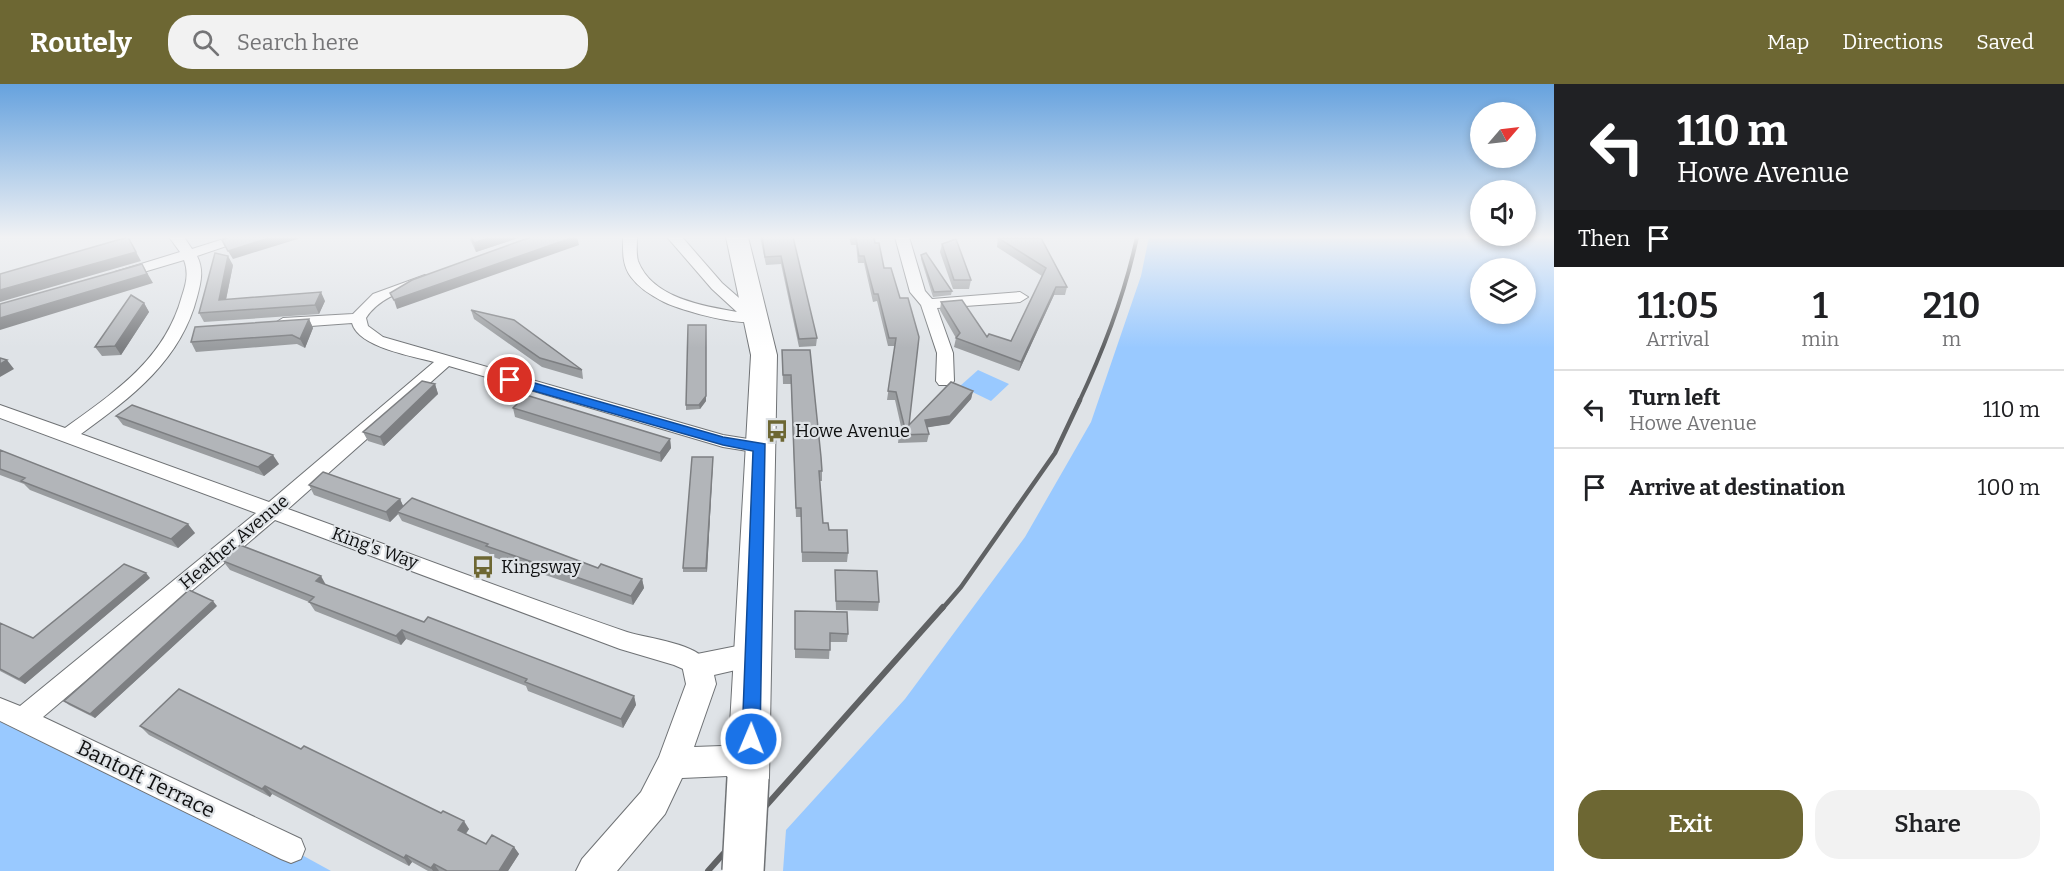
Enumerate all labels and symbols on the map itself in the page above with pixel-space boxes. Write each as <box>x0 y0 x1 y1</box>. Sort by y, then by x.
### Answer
north arrow <box>1470 102 1536 168</box>
pin <box>484 354 535 405</box>
bus stop icon: Howe Avenue <box>764 418 790 444</box>
place label: Howe Avenue <box>795 420 910 442</box>
street label: Heather Avenue <box>175 490 293 594</box>
street label: King's Way <box>329 522 422 574</box>
bus stop icon: Kingsway <box>470 554 496 580</box>
place label: Kingsway <box>501 556 582 578</box>
position arrow <box>719 707 783 771</box>
street label: Bantoft Terrace <box>73 734 219 824</box>

